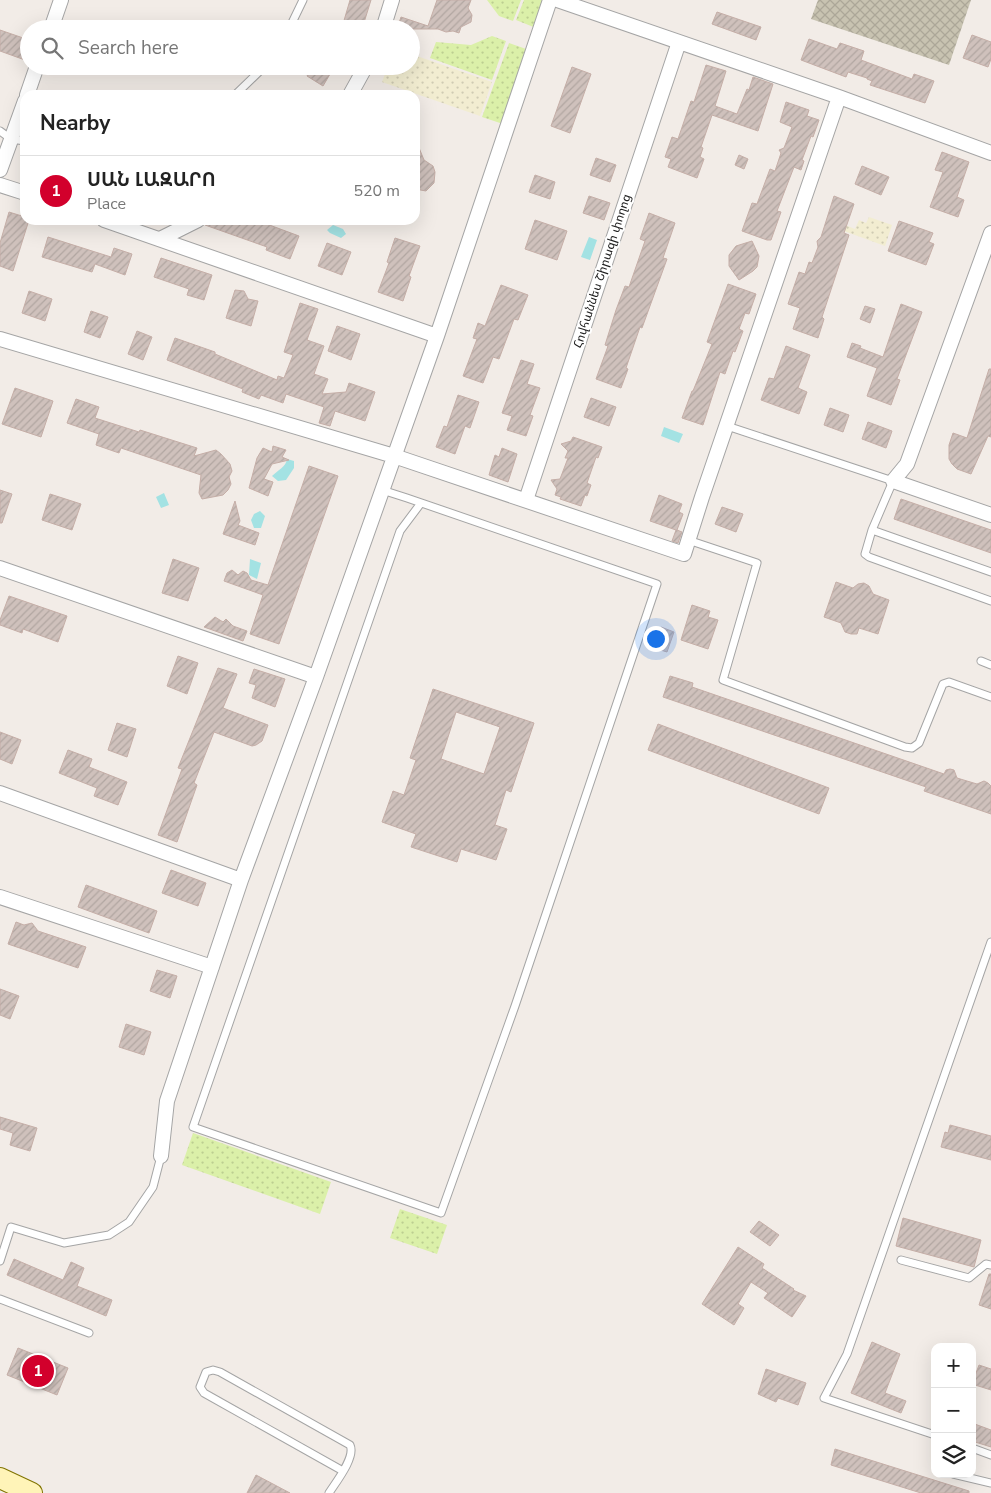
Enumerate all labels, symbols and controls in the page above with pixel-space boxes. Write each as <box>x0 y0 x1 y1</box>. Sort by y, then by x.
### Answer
search box <box>20 20 420 75</box>
icon: search <box>38 34 66 62</box>
text: Search here <box>78 35 179 61</box>
text: Nearby <box>40 109 110 137</box>
text: ՍԱՆ ԼԱԶԱՐՈ <box>87 167 216 193</box>
text: 1 <box>51 180 61 202</box>
text: 520 m <box>353 180 400 202</box>
street label: Հովհաննես Շիրազի փողոց <box>570 192 634 350</box>
text: Place <box>87 193 126 215</box>
your location <box>643 626 669 652</box>
map controls <box>931 1343 976 1478</box>
button: + <box>931 1343 976 1388</box>
pin: 1 <box>22 1352 54 1390</box>
button: − <box>931 1388 976 1433</box>
button: layers <box>931 1433 976 1478</box>

